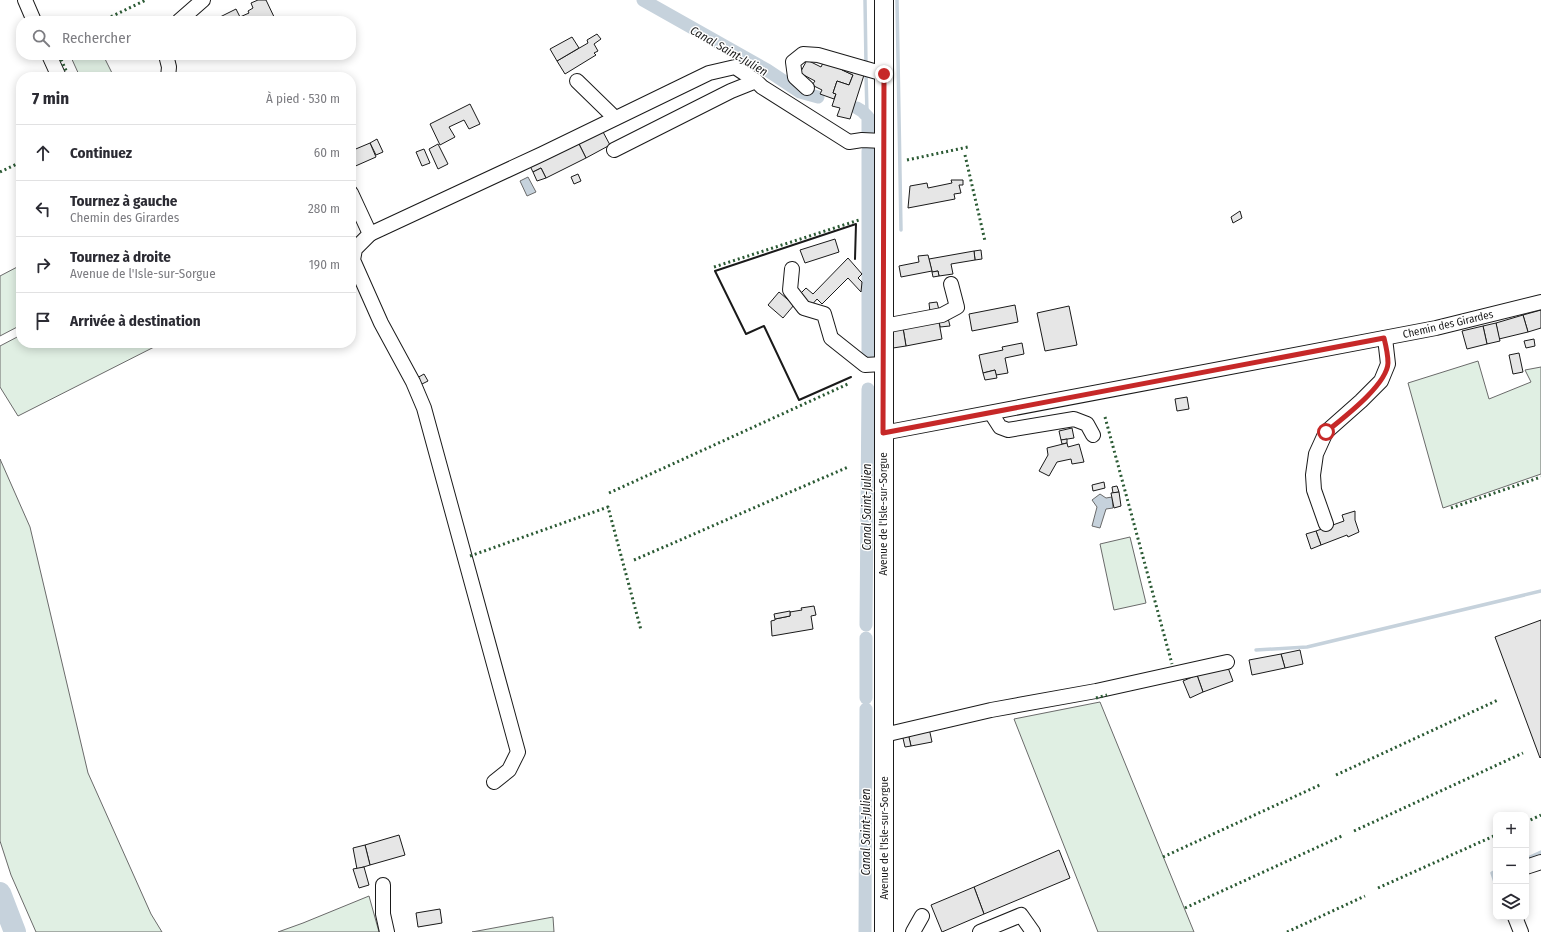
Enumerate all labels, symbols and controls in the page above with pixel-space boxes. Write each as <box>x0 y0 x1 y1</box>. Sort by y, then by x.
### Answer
search box <box>16 16 356 60</box>
water label: Canal Saint-Julien <box>688 23 770 79</box>
icon: search <box>30 27 52 49</box>
text: Rechercher <box>62 29 131 47</box>
route end <box>875 65 893 83</box>
text: 7 min <box>32 88 69 109</box>
text: À pied · 530 m <box>266 91 340 106</box>
icon: ahead <box>32 142 54 164</box>
text: Continuez <box>70 144 132 162</box>
text: 60 m <box>314 145 340 160</box>
text: Tournez à gauche <box>70 192 177 210</box>
icon: left <box>32 198 54 220</box>
text: 280 m <box>308 201 340 216</box>
text: Chemin des Girardes <box>70 210 179 225</box>
text: Tournez à droite <box>70 248 171 266</box>
icon: right <box>32 254 54 276</box>
text: 190 m <box>309 257 340 272</box>
text: Avenue de l'Isle-sur-Sorgue <box>70 266 216 281</box>
street label: Chemin des Girardes <box>1402 308 1495 341</box>
icon: arrive <box>32 310 54 332</box>
text: Arrivée à destination <box>70 312 201 330</box>
route start <box>1317 423 1335 441</box>
street label: Avenue de l'Isle-sur-Sorgue <box>877 452 890 576</box>
water label: Canal Saint-Julien <box>860 463 874 551</box>
street label: Avenue de l'Isle-sur-Sorgue <box>878 776 891 900</box>
water label: Canal Saint-Julien <box>859 788 873 876</box>
map controls <box>1493 812 1529 920</box>
button: + <box>1493 812 1529 848</box>
button: − <box>1493 848 1529 884</box>
button: layers <box>1493 884 1529 920</box>

